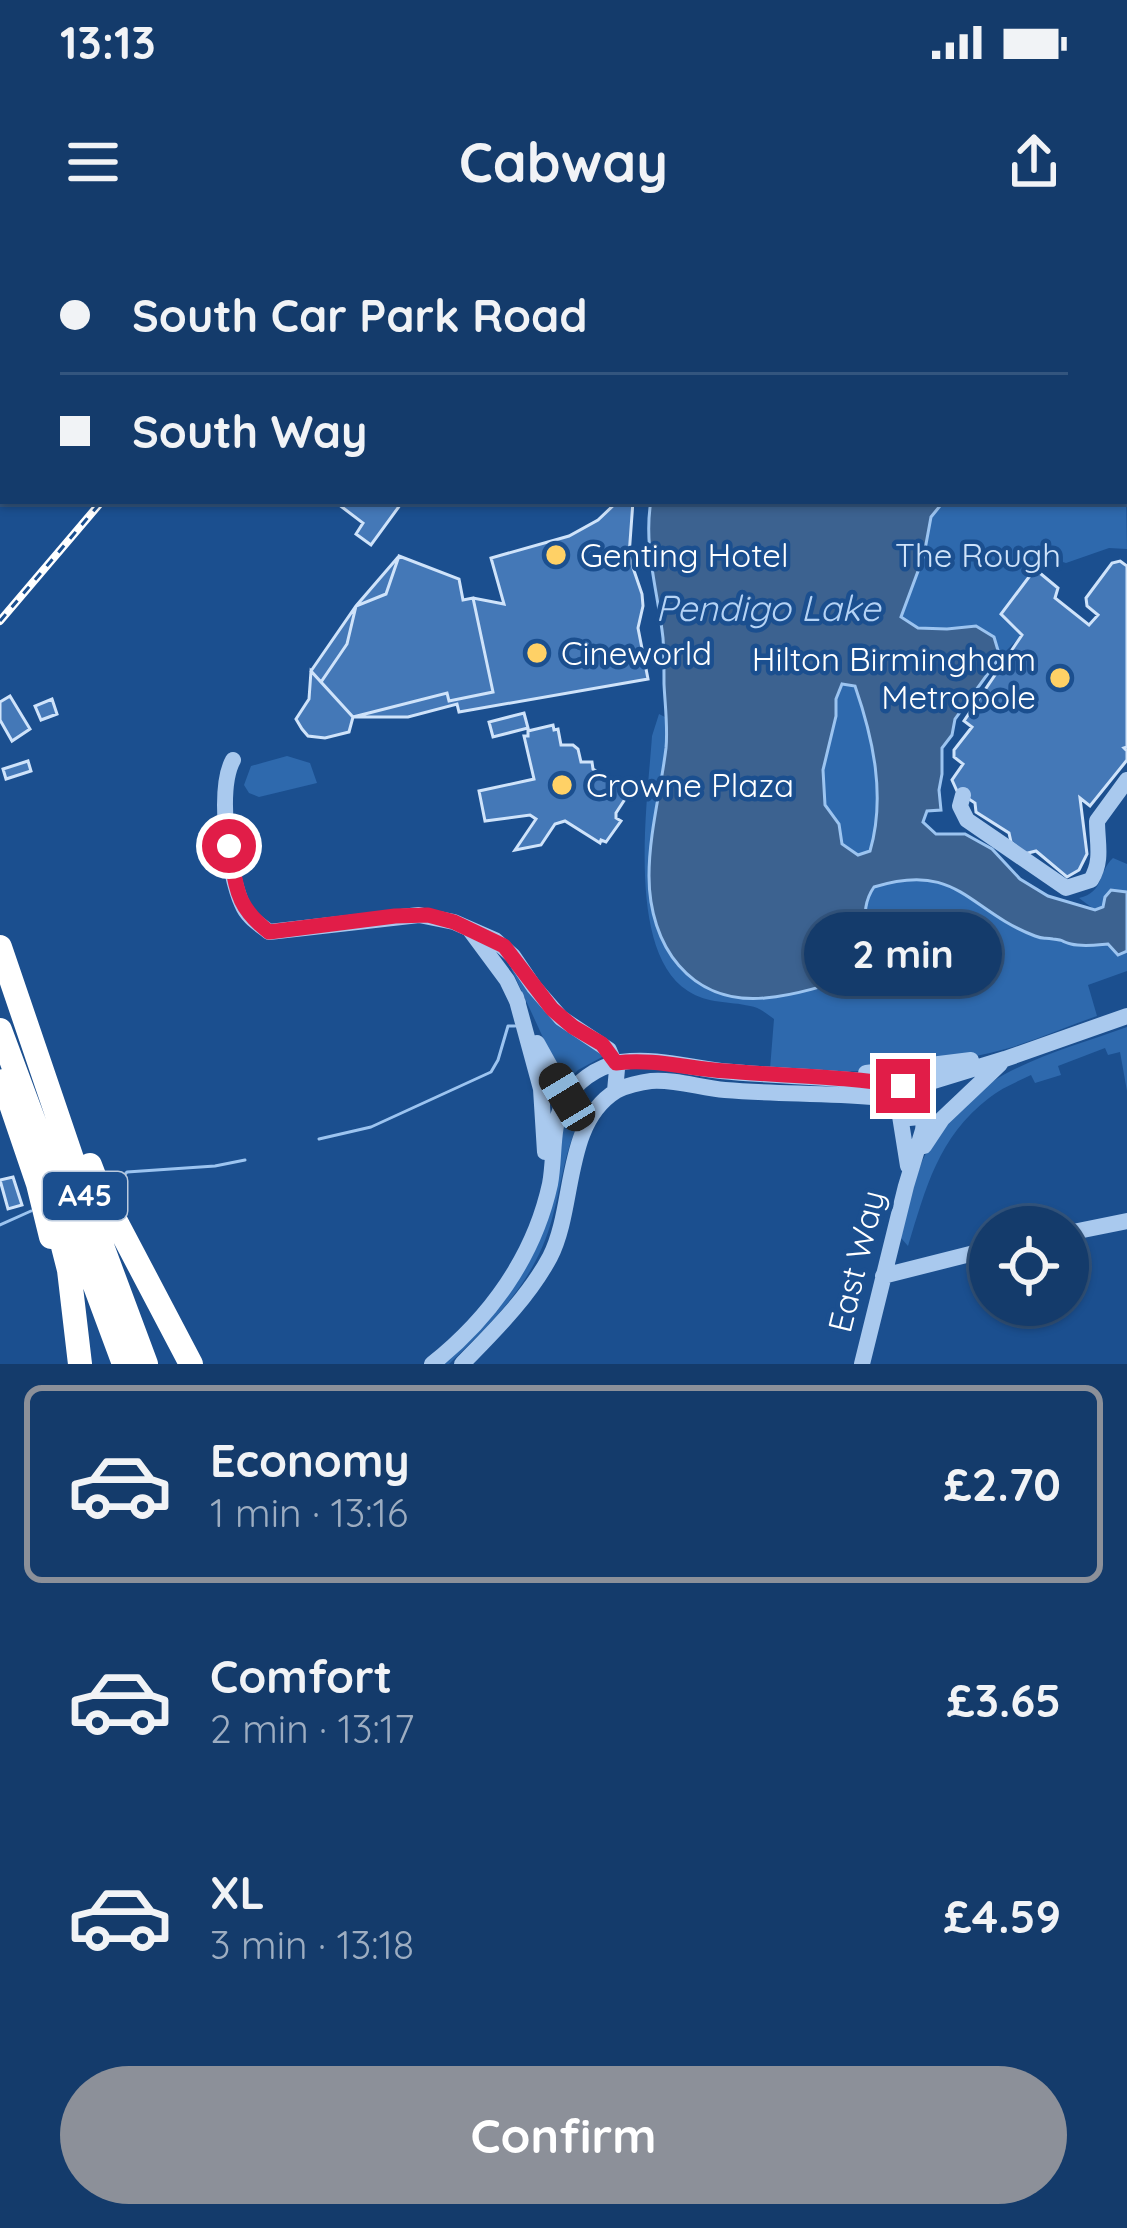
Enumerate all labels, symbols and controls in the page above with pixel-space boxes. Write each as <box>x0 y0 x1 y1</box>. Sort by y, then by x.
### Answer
text: 13:13 <box>60 14 156 70</box>
text: Cabway <box>459 128 668 196</box>
icon: menu <box>60 129 126 195</box>
icon: share <box>1001 129 1067 195</box>
text: South Car Park Road <box>132 287 588 343</box>
text: South Way <box>132 403 367 459</box>
place label: Genting Hotel <box>580 534 789 575</box>
park label: The Rough <box>895 534 1061 575</box>
marker: Genting Hotel <box>543 542 569 568</box>
water label: Pendigo Lake <box>656 585 882 630</box>
place label: Cineworld <box>561 632 712 673</box>
place label: Hilton Birmingham Metropole <box>752 638 1036 717</box>
marker: Cineworld <box>524 640 550 666</box>
marker: Hilton Birmingham Metropole <box>1047 665 1073 691</box>
place label: Crowne Plaza <box>586 764 794 805</box>
marker: Crowne Plaza <box>549 772 575 798</box>
route start <box>202 819 256 873</box>
callout: 2 min <box>804 912 1002 996</box>
text: 2 min <box>852 929 954 978</box>
car <box>533 1057 601 1137</box>
route end <box>876 1059 930 1113</box>
road number: A45 <box>43 1172 127 1220</box>
street label: East Way <box>818 1186 893 1336</box>
map controls <box>969 1206 1089 1326</box>
button: locate <box>969 1206 1089 1326</box>
icon: car <box>66 1430 174 1538</box>
text: Economy <box>210 1432 410 1488</box>
text: £2.70 <box>944 1456 1061 1512</box>
text: 1 min · 13:16 <box>210 1488 408 1537</box>
icon: car <box>66 1646 174 1754</box>
text: Comfort <box>210 1648 392 1704</box>
text: £3.65 <box>947 1672 1061 1728</box>
text: 2 min · 13:17 <box>210 1704 414 1753</box>
icon: car <box>66 1862 174 1970</box>
text: XL <box>210 1864 265 1920</box>
text: £4.59 <box>944 1888 1061 1944</box>
text: 3 min · 13:18 <box>210 1920 414 1969</box>
button: Confirm <box>60 2066 1067 2204</box>

